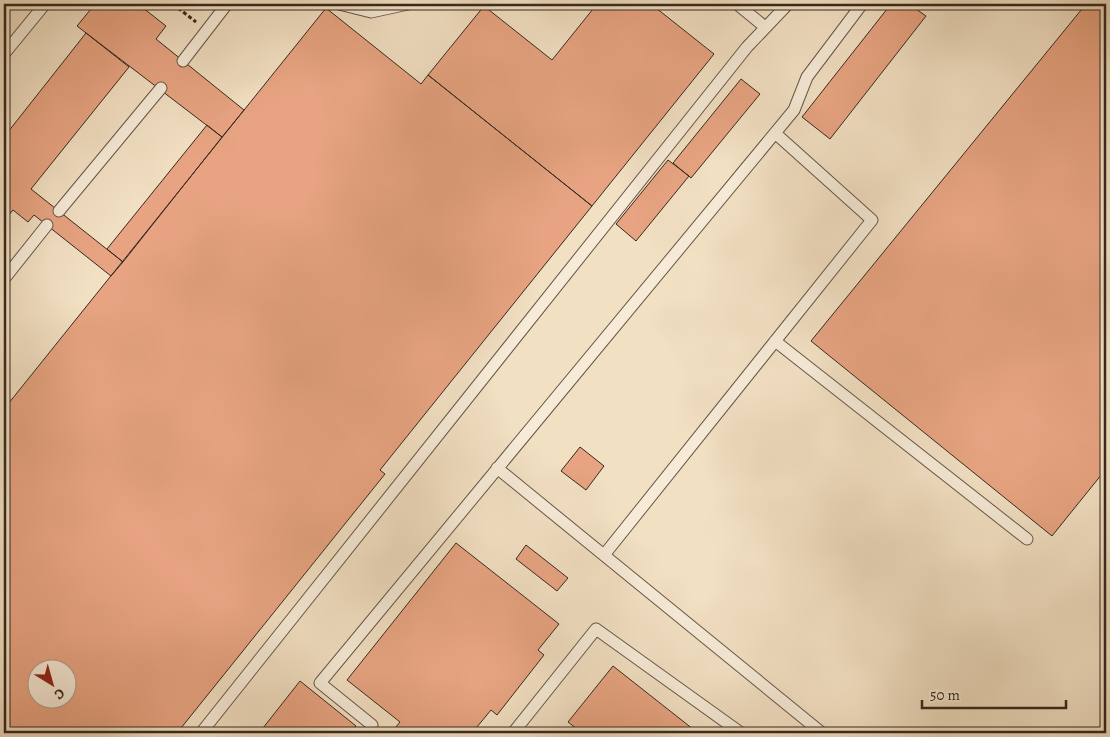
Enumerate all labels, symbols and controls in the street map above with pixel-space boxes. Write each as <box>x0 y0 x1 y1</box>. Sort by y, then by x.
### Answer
north arrow <box>28 660 78 710</box>
scale bar <box>922 677 1066 709</box>
text: С <box>50 684 69 704</box>
text: 50 m <box>930 685 960 705</box>

